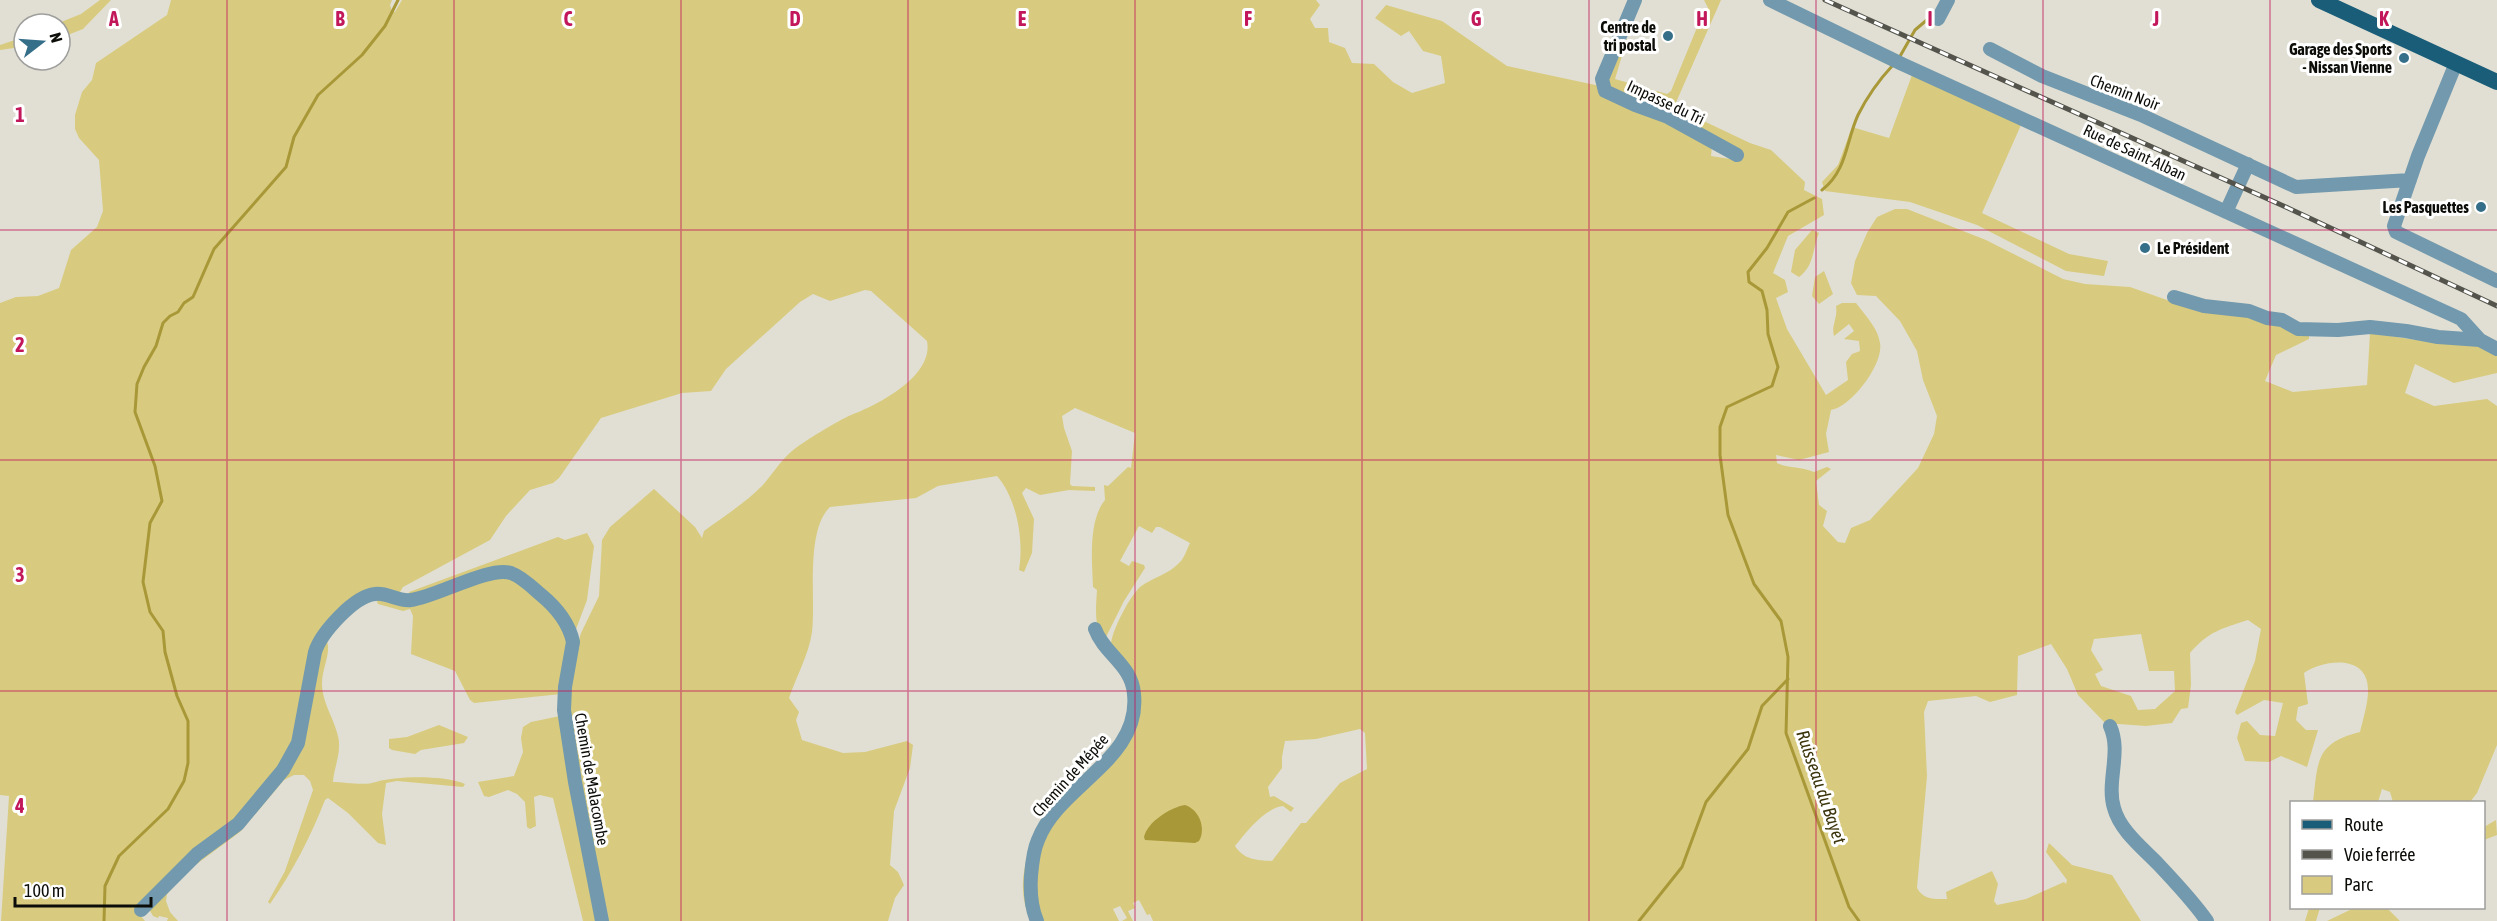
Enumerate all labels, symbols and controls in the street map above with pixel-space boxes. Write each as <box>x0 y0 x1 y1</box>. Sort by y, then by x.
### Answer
text: A <box>108 7 119 30</box>
text: B <box>335 7 345 30</box>
text: C <box>564 7 573 30</box>
text: D <box>789 7 801 30</box>
text: E <box>1018 7 1027 30</box>
text: F <box>1244 7 1252 30</box>
text: G <box>1471 7 1482 30</box>
text: H <box>1696 7 1708 30</box>
text: I <box>1927 7 1933 30</box>
text: J <box>2152 7 2159 30</box>
text: K <box>2379 7 2389 30</box>
north arrow <box>12 12 72 72</box>
place label: Centre de tri postal <box>1600 18 1657 54</box>
marker: Centre de tri postal <box>1661 29 1675 43</box>
text: N <box>46 30 66 45</box>
place label: Garage des Sports - Nissan Vienne <box>2289 40 2392 76</box>
marker: Garage des Sports - Nissan Vienne <box>2397 51 2411 65</box>
street label: Chemin Noir <box>2088 71 2162 114</box>
street label: Impasse du Tri <box>1624 76 1708 129</box>
text: 1 <box>15 103 25 126</box>
street label: Rue de Saint-Alban <box>2081 120 2189 184</box>
place label: Les Pasquettes <box>2383 198 2469 216</box>
marker: Les Pasquettes <box>2474 200 2488 214</box>
place label: Le Président <box>2157 239 2229 257</box>
marker: Le Président <box>2138 241 2152 255</box>
text: 2 <box>15 333 25 356</box>
text: 3 <box>15 563 25 586</box>
street label: Chemin de Malacombe <box>571 711 613 847</box>
water label: Ruisseau du Bayet <box>1792 727 1851 847</box>
street label: Chemin de Mépée <box>1028 730 1112 820</box>
text: 4 <box>14 794 25 817</box>
legend <box>2290 801 2485 909</box>
text: Route <box>2344 814 2383 835</box>
text: Voie ferrée <box>2344 844 2416 865</box>
scale bar <box>15 870 152 908</box>
text: Parc <box>2344 874 2373 895</box>
text: 100 m <box>24 880 65 901</box>

